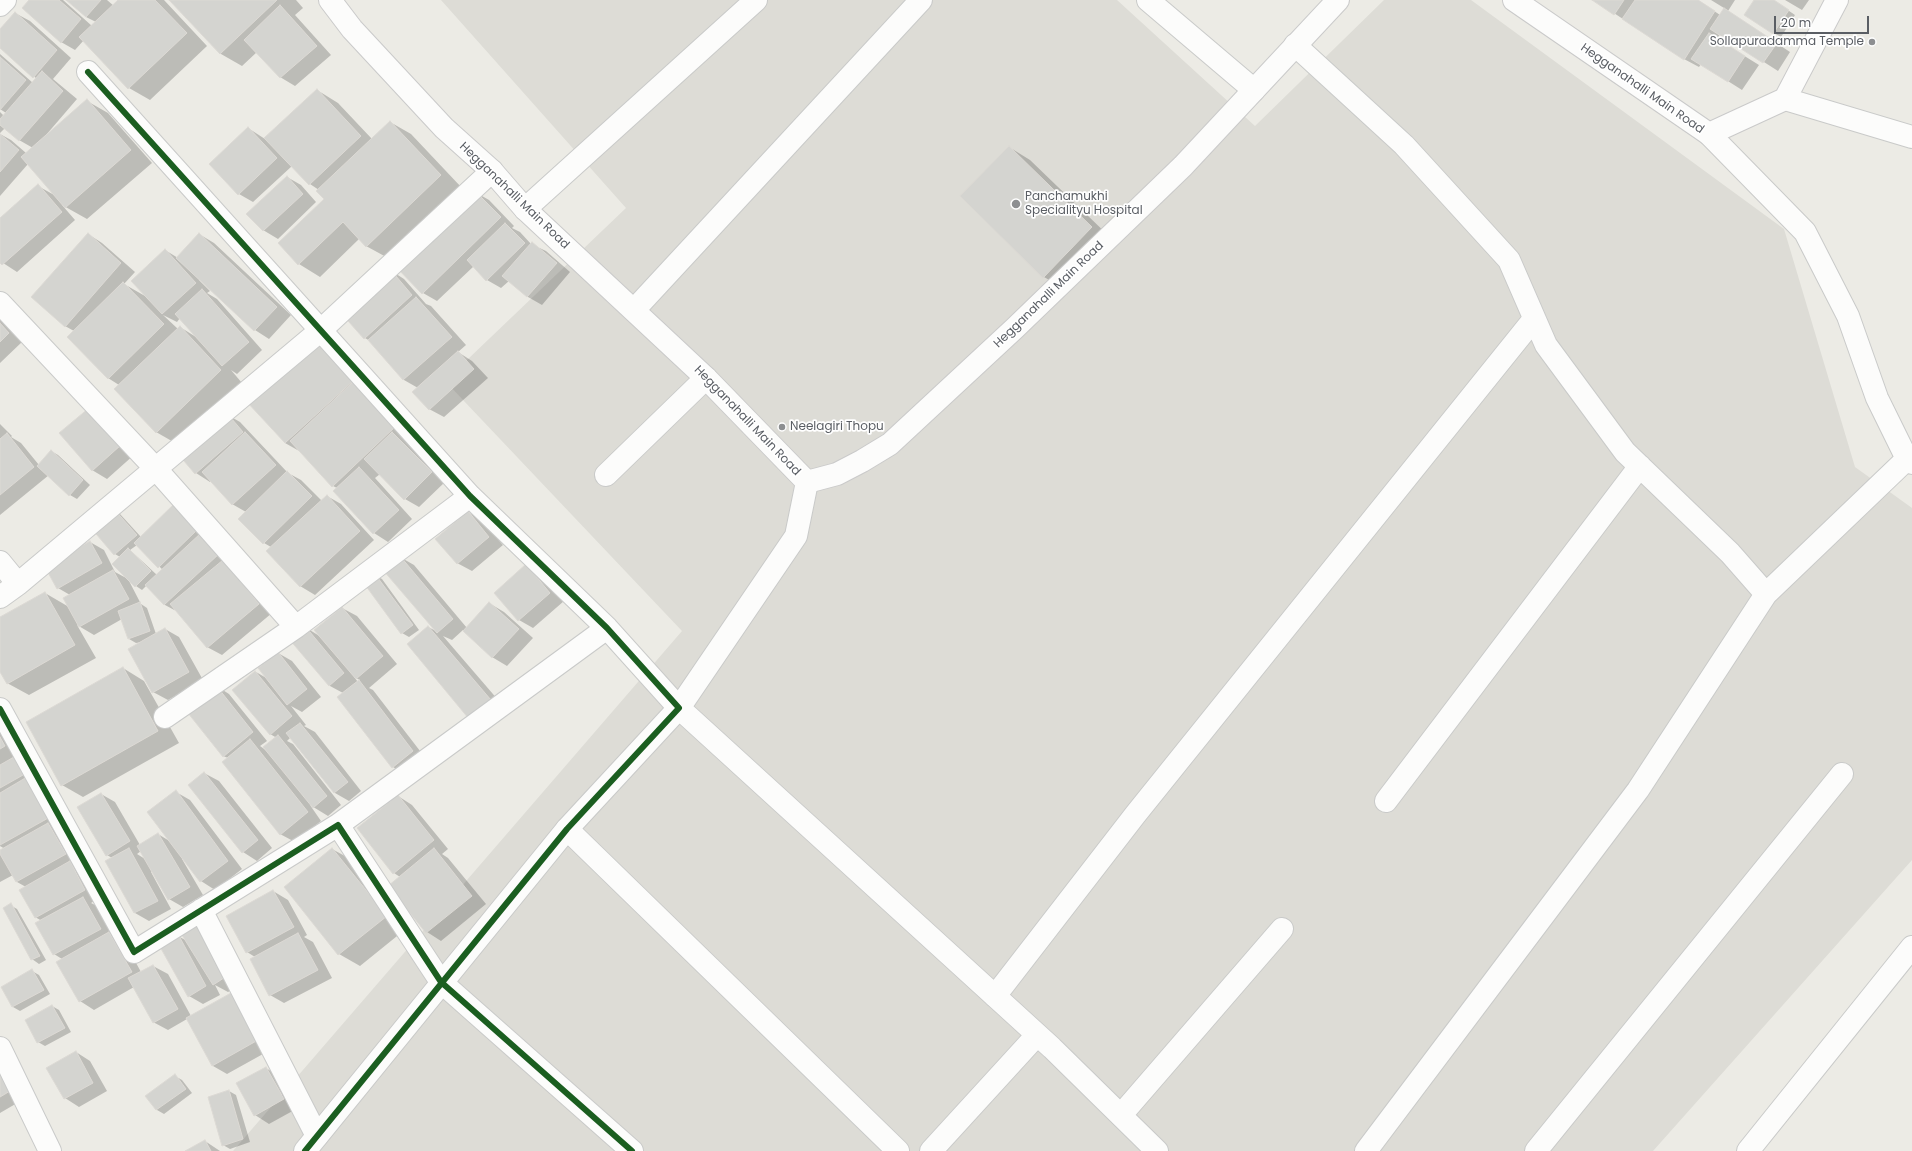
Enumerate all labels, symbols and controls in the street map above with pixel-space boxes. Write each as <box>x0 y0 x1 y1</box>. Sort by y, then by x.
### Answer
scale bar <box>1776 8 1871 34</box>
text: 20 m <box>1781 14 1811 31</box>
place label: Sollapuradamma Temple <box>1710 35 1864 49</box>
marker: Sollapuradamma Temple <box>1867 37 1877 47</box>
street label: Hegganahalli Main Road <box>1578 41 1706 137</box>
street label: Hegganahalli Main Road <box>456 140 572 252</box>
place label: Panchamukhi Specialityu Hospital <box>1025 190 1143 218</box>
marker: Panchamukhi Specialityu Hospital <box>1010 198 1022 210</box>
street label: Hegganahalli Main Road <box>991 239 1107 351</box>
street label: Hegganahalli Main Road <box>691 363 803 479</box>
place label: Neelagiri Thopu <box>790 420 884 434</box>
marker: Neelagiri Thopu <box>777 422 787 432</box>

